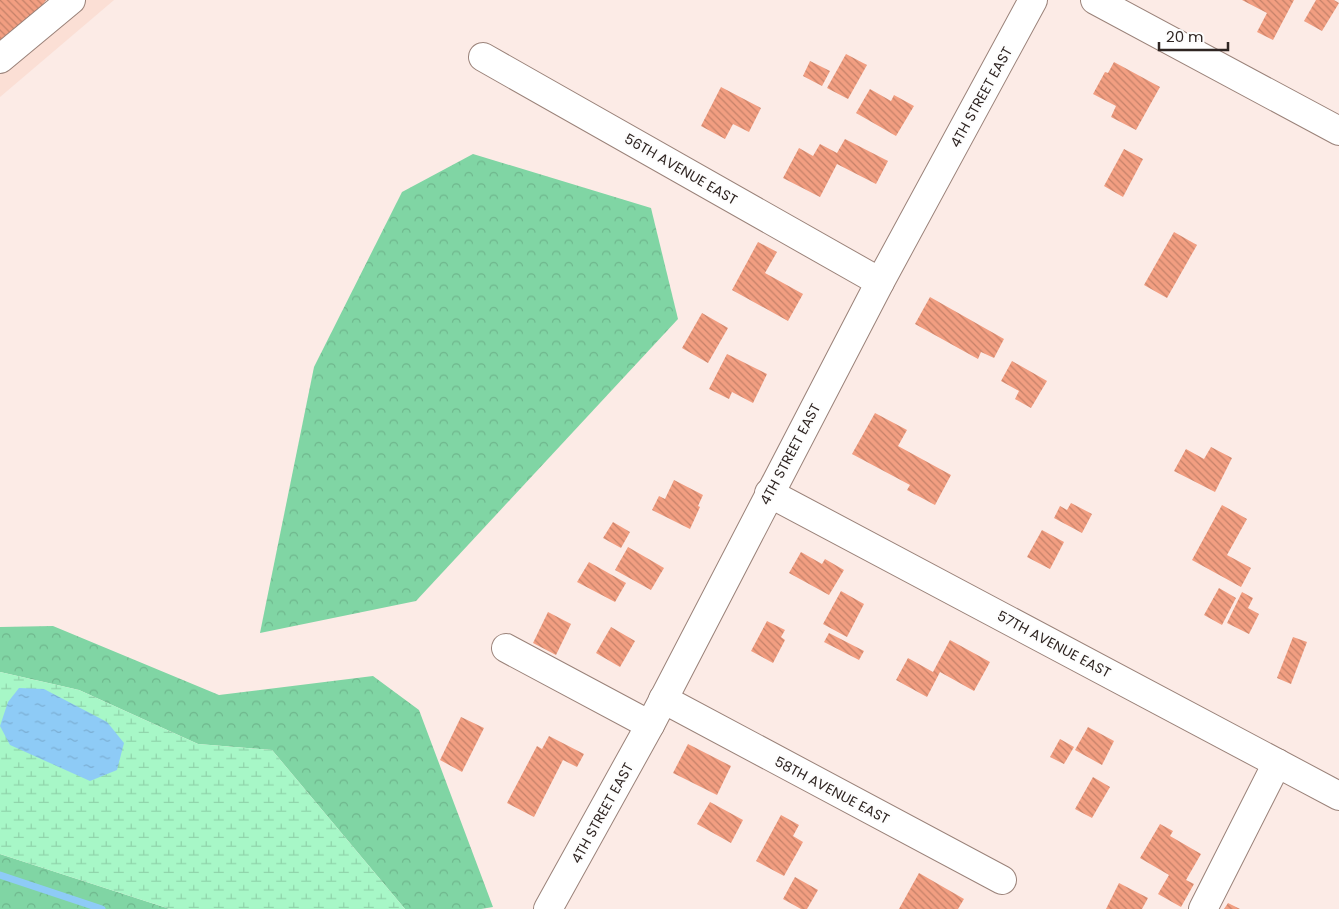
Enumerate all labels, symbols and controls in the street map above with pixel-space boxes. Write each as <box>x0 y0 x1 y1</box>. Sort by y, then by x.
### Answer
scale bar <box>1159 20 1228 52</box>
text: 20 m <box>1166 26 1204 47</box>
street label: 4TH STREET EAST <box>945 43 1017 151</box>
street label: 56TH AVENUE EAST <box>621 128 742 210</box>
street label: 4TH STREET EAST <box>755 399 825 508</box>
street label: 57TH AVENUE EAST <box>994 606 1115 683</box>
street label: 58TH AVENUE EAST <box>771 751 893 829</box>
street label: 4TH STREET EAST <box>566 759 638 867</box>

